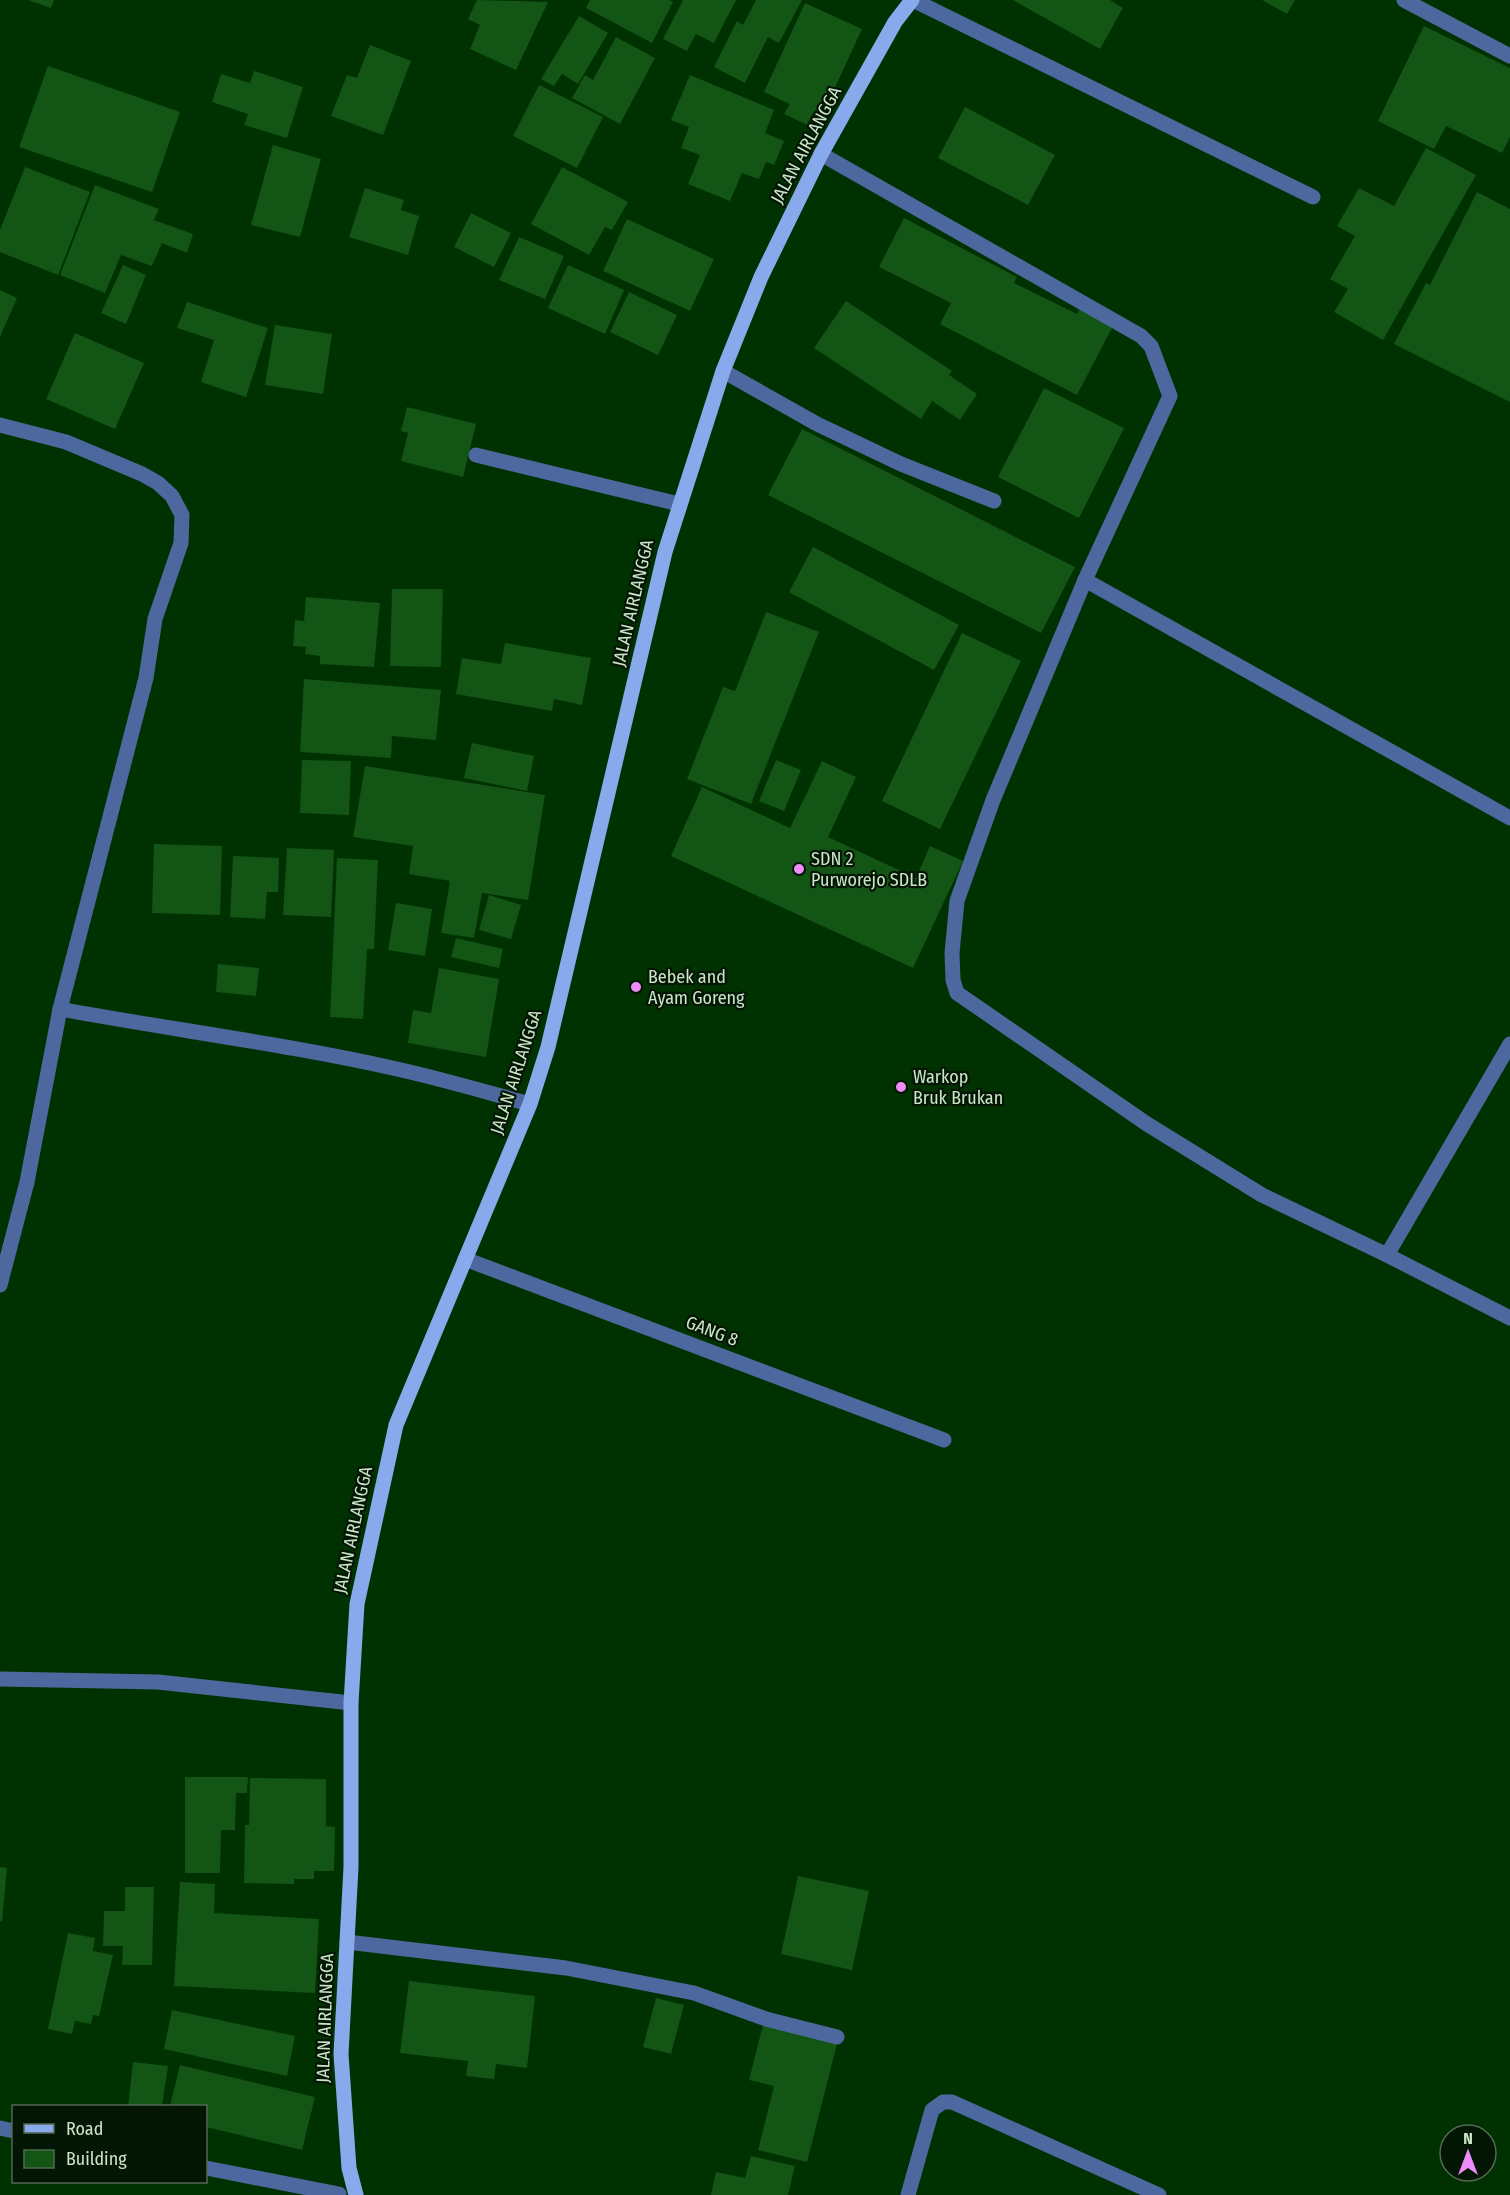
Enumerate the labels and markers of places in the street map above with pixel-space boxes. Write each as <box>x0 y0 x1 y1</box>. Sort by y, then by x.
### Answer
place label: SDN 2 Purworejo SDLB <box>811 848 927 891</box>
marker: SDN 2 Purworejo SDLB <box>792 862 806 876</box>
place label: Bebek and Ayam Goreng <box>648 966 745 1009</box>
marker: Bebek and Ayam Goreng <box>629 980 643 994</box>
place label: Warkop Bruk Brukan <box>913 1066 1003 1109</box>
marker: Warkop Bruk Brukan <box>894 1080 908 1094</box>

